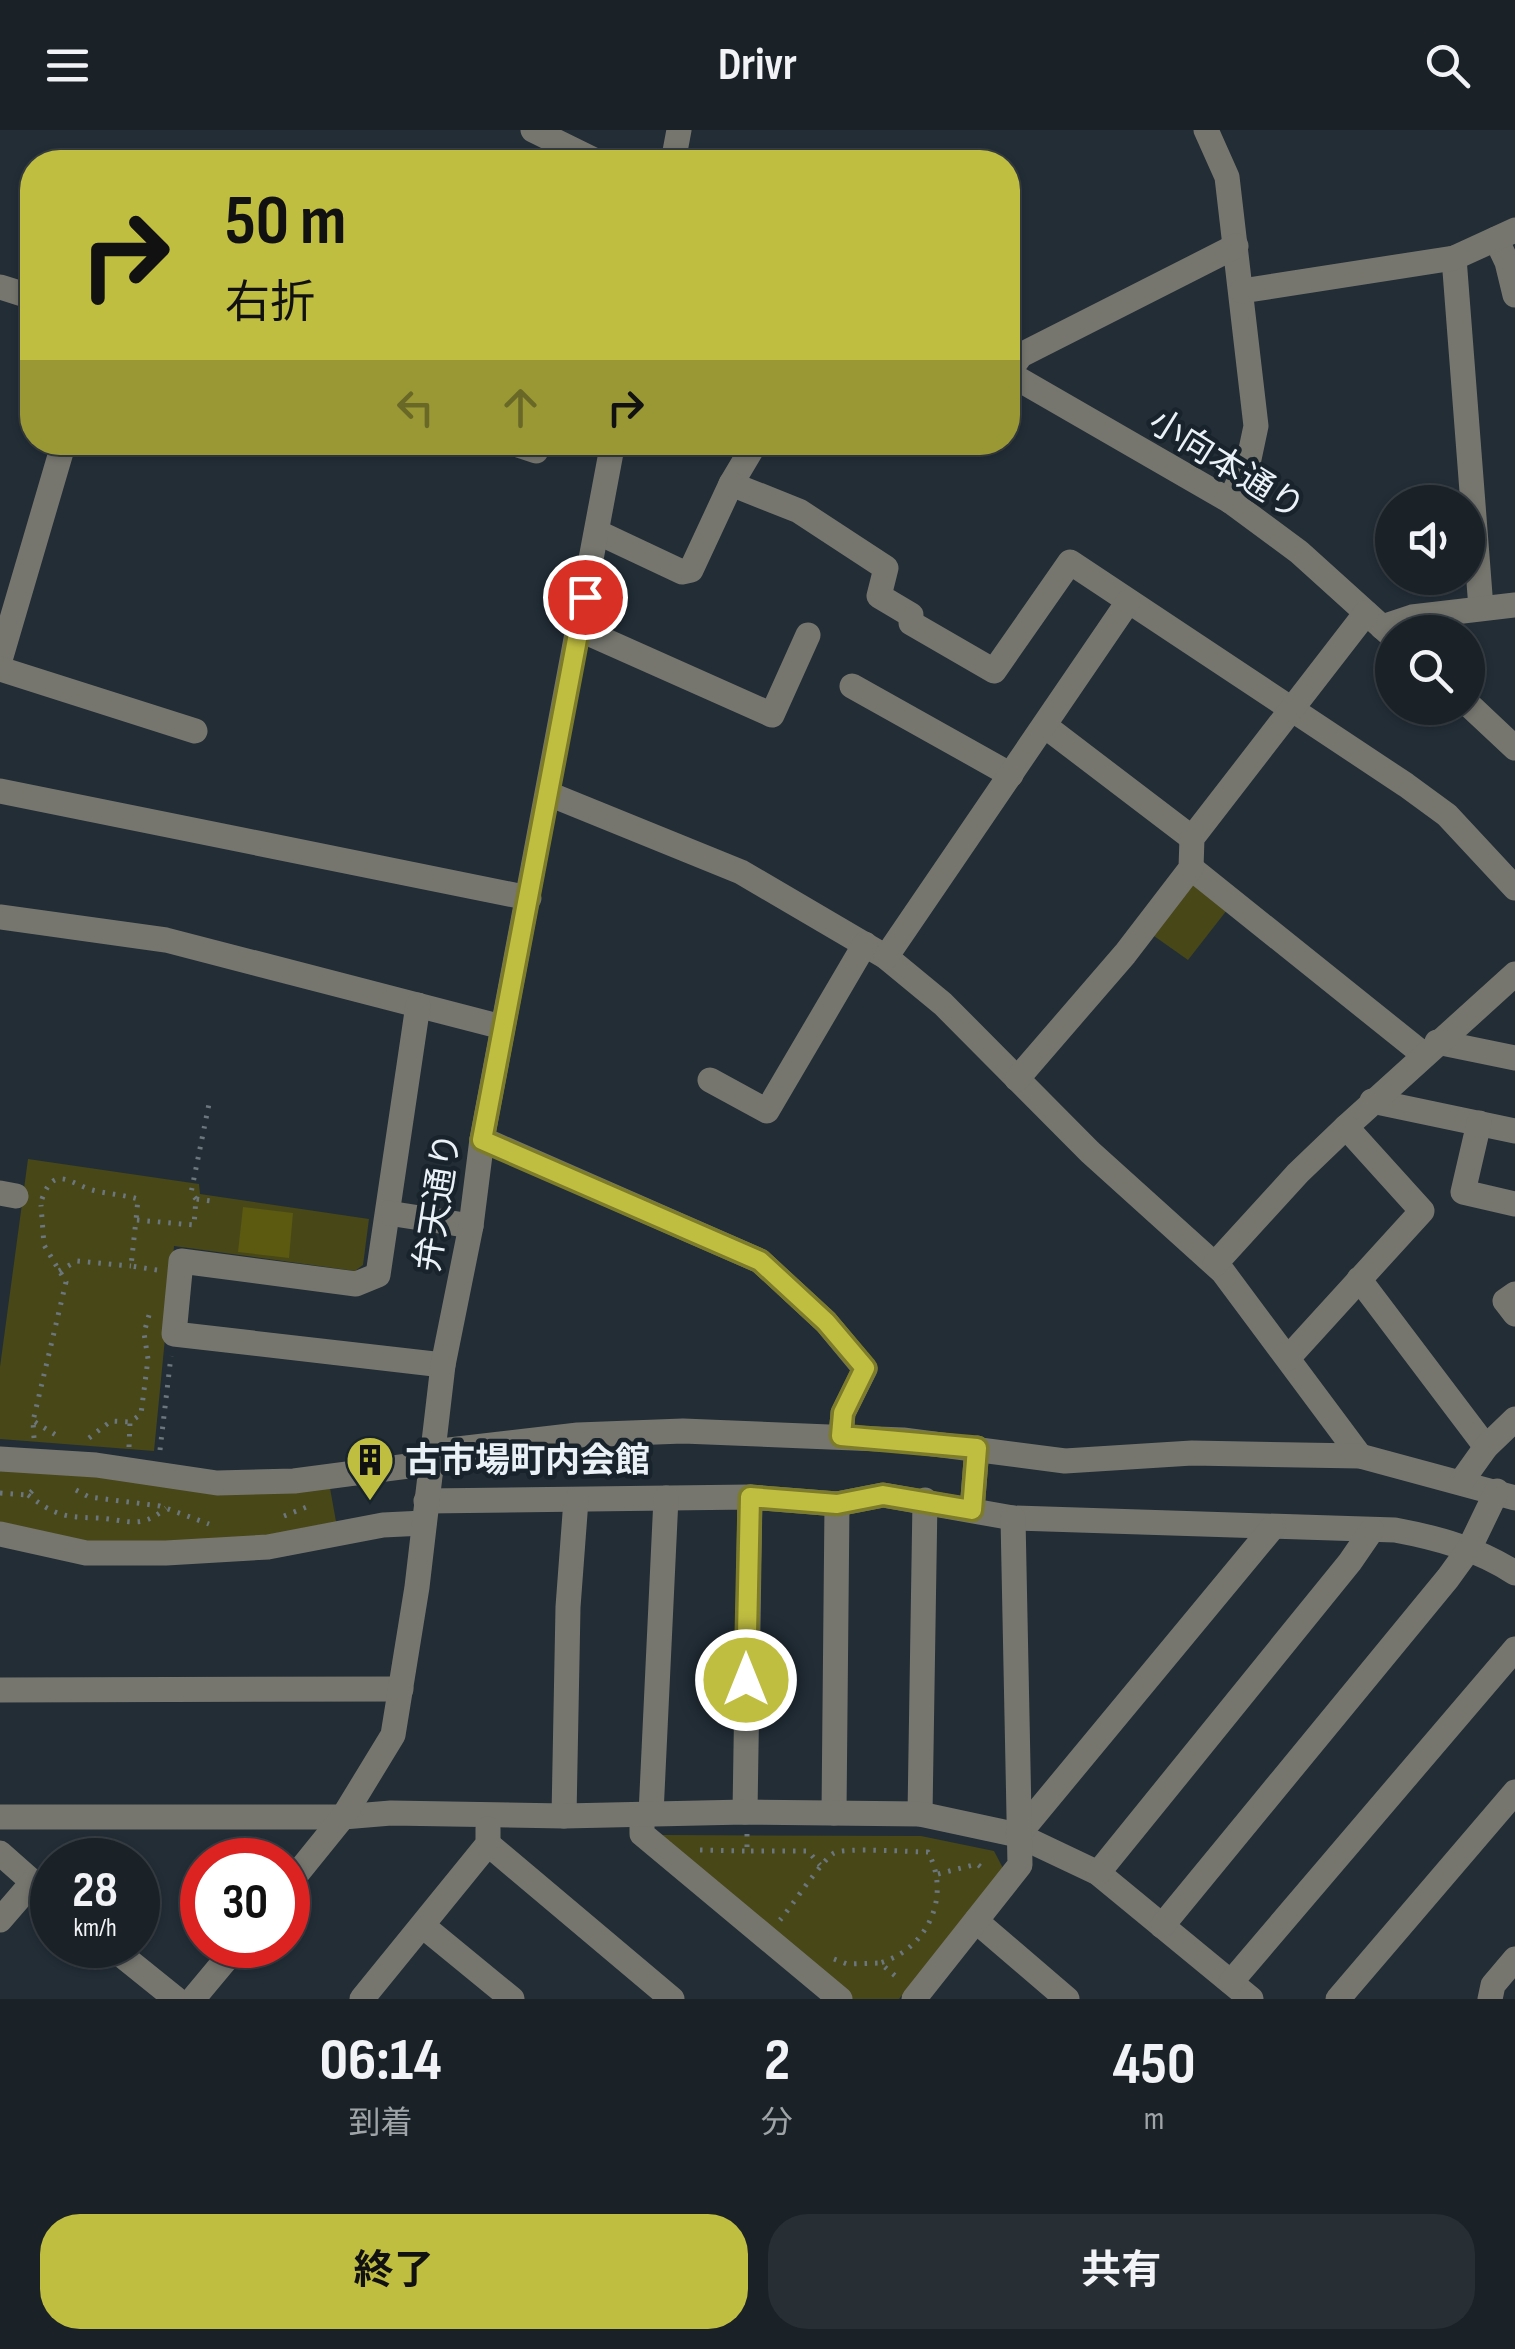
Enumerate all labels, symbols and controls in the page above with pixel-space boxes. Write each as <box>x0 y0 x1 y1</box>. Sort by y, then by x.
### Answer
icon: menu <box>40 38 95 93</box>
text: Drivr <box>718 38 797 93</box>
icon: search <box>1420 38 1475 93</box>
text: 50 m <box>225 180 346 264</box>
icon: right <box>60 190 190 320</box>
text: 右折 <box>225 276 315 331</box>
icon: left <box>388 380 443 435</box>
icon: ahead <box>493 380 548 435</box>
icon: right <box>598 380 653 435</box>
street label: 小向本通り <box>1141 401 1312 530</box>
map controls <box>1375 485 1485 725</box>
button: sound <box>1375 485 1485 595</box>
pin <box>543 555 628 640</box>
icon: arrive <box>558 570 613 625</box>
button: search <box>1375 615 1485 725</box>
street label: 弁天通り <box>406 1130 471 1275</box>
building icon: 古市場町内会館 <box>344 1434 396 1502</box>
place label: 古市場町内会館 <box>405 1440 650 1483</box>
position arrow <box>694 1628 798 1732</box>
speed limit sign: 30 <box>180 1838 310 1968</box>
text: 28 <box>72 1861 118 1921</box>
text: km/h <box>73 1913 117 1944</box>
text: 06:14 <box>319 2025 442 2097</box>
text: 2 <box>764 2025 790 2097</box>
text: 450 <box>1113 2029 1195 2101</box>
text: m <box>1144 2100 1164 2139</box>
text: 到着 <box>349 2104 413 2143</box>
text: 分 <box>761 2104 793 2143</box>
button: 終了 <box>40 2214 748 2329</box>
button: 共有 <box>768 2214 1475 2329</box>

